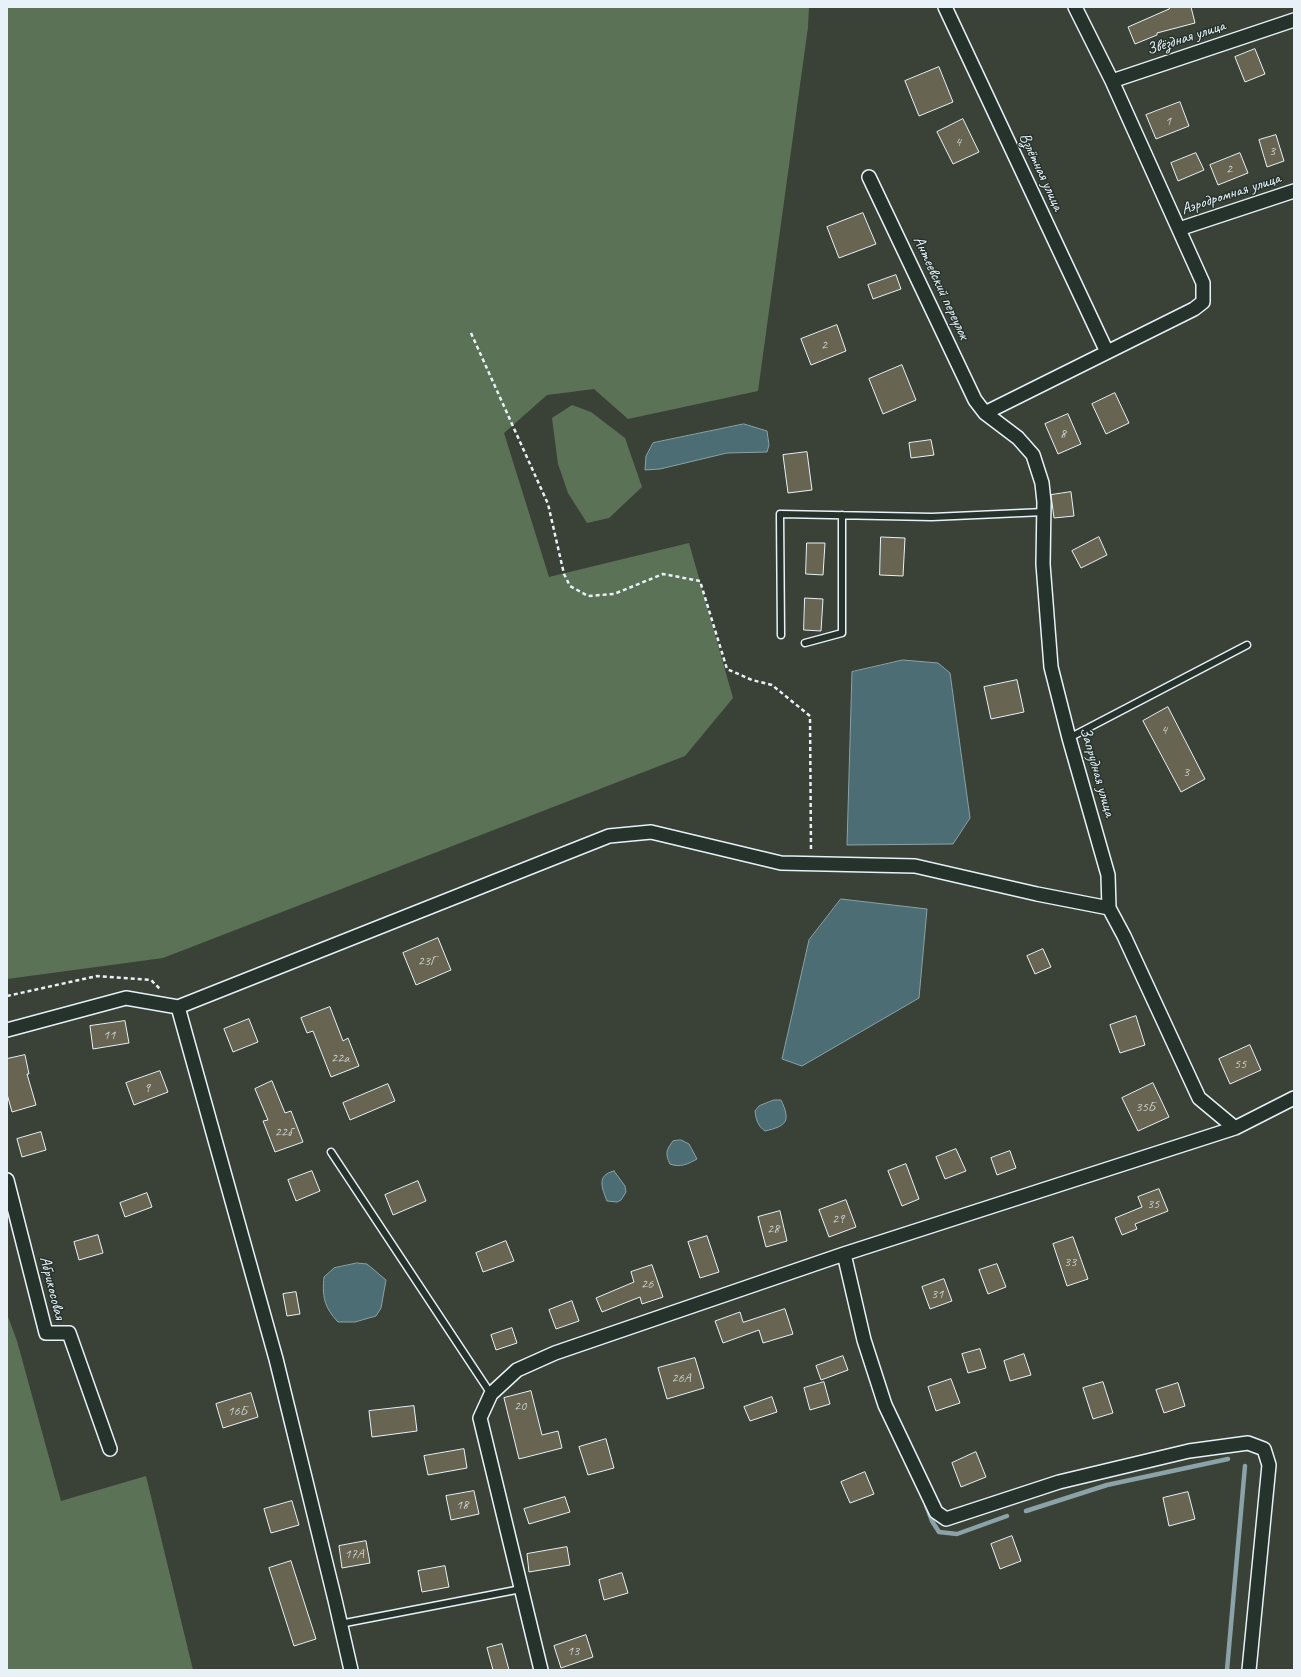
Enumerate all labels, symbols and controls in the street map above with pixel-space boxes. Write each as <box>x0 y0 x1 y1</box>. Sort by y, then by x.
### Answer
street label: Звёздная улица <box>1144 16 1228 60</box>
house number: 1 <box>1165 113 1171 129</box>
street label: Взлётная улица <box>1015 130 1067 214</box>
house number: 4 <box>955 134 961 150</box>
house number: 3 <box>1269 143 1275 159</box>
house number: 2 <box>1226 161 1232 177</box>
street label: Аэродромная улица <box>1179 169 1283 219</box>
street label: Антеевский переулок <box>909 233 973 343</box>
house number: 2 <box>821 337 827 353</box>
house number: 8 <box>1060 426 1066 442</box>
house number: 4 <box>1161 722 1167 738</box>
street label: Запрудная улица <box>1075 725 1119 819</box>
house number: 3 <box>1183 764 1189 780</box>
house number: 23Г <box>417 953 437 969</box>
house number: 11 <box>103 1027 115 1043</box>
house number: 22а <box>331 1050 349 1066</box>
house number: 55 <box>1234 1056 1246 1072</box>
house number: 9 <box>144 1080 150 1096</box>
house number: 35Б <box>1135 1099 1155 1115</box>
house number: 22б <box>275 1124 291 1140</box>
house number: 35 <box>1147 1196 1159 1212</box>
house number: 29 <box>832 1211 844 1227</box>
house number: 28 <box>767 1221 779 1237</box>
street label: Абрикосовая <box>35 1254 69 1322</box>
house number: 33 <box>1064 1254 1076 1270</box>
house number: 26 <box>641 1276 653 1292</box>
house number: 31 <box>931 1286 943 1302</box>
house number: 26А <box>671 1370 691 1386</box>
house number: 20 <box>514 1398 526 1414</box>
house number: 16Б <box>227 1403 247 1419</box>
house number: 18 <box>456 1497 468 1513</box>
house number: 17А <box>344 1546 364 1562</box>
house number: 13 <box>567 1643 579 1659</box>

